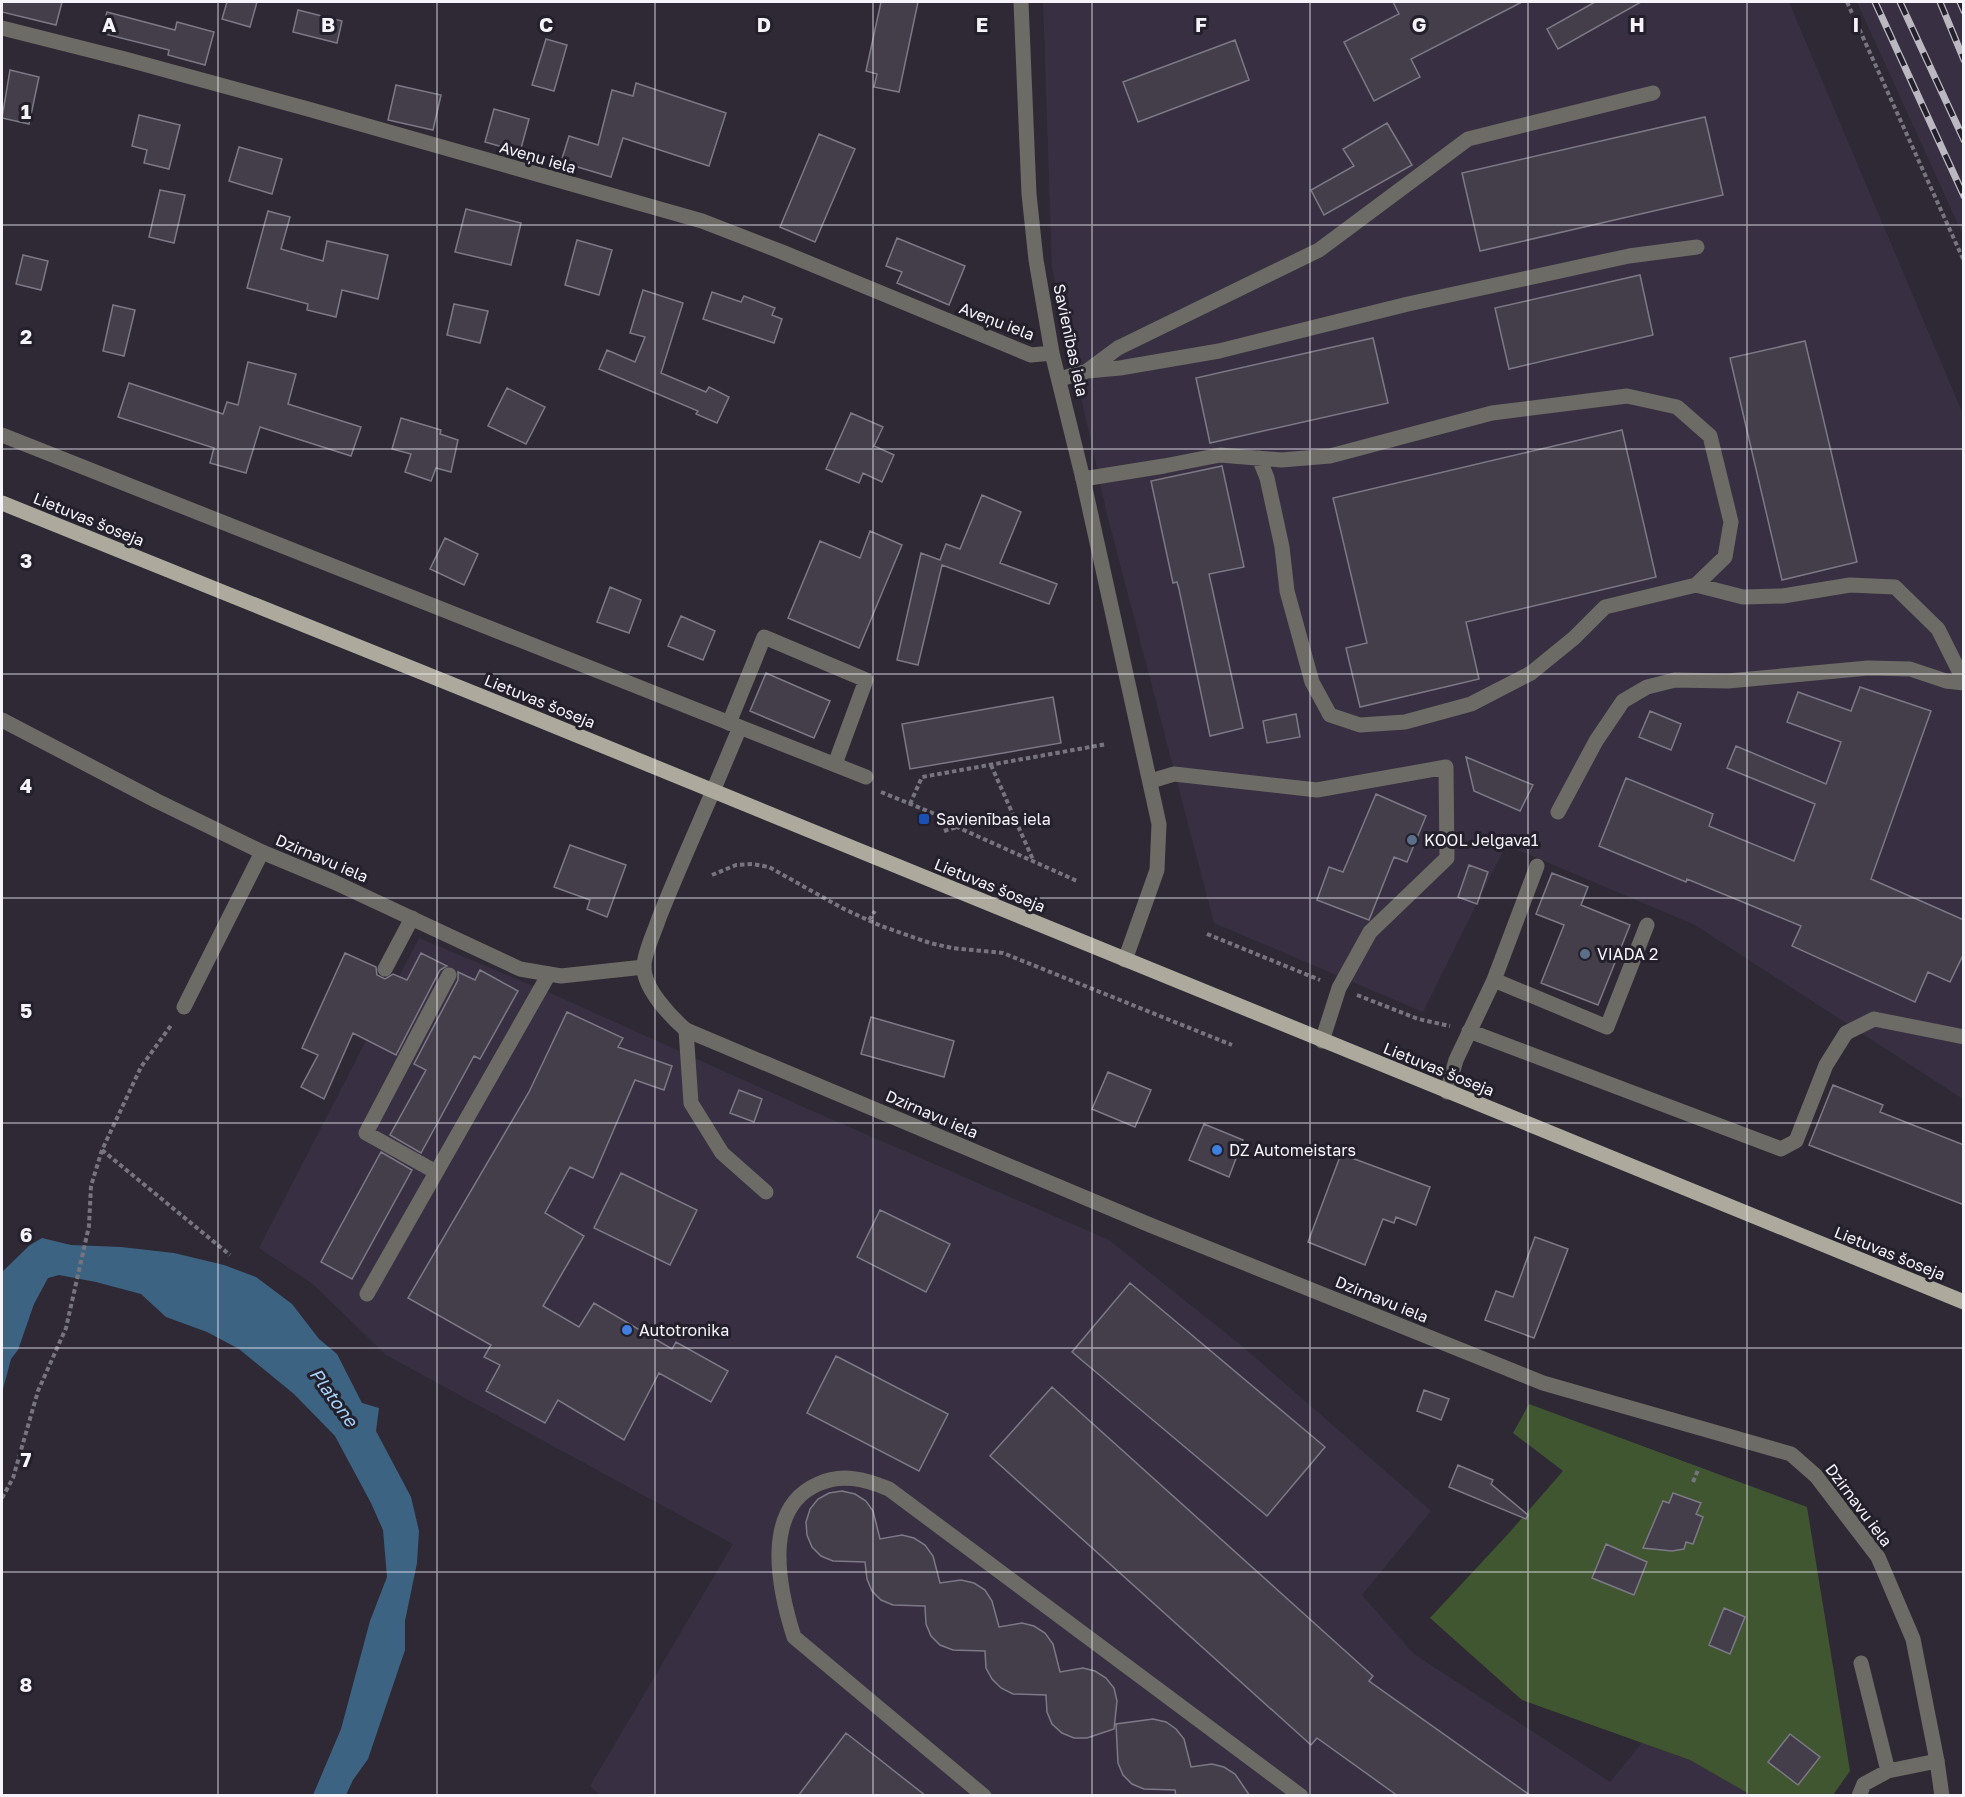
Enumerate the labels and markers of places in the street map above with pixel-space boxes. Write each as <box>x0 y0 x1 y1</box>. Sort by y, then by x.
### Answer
place label: Savienības iela <box>936 809 1051 829</box>
marker: Savienības iela <box>917 812 931 826</box>
place label: KOOL Jelgava1 <box>1424 830 1539 850</box>
marker: KOOL Jelgava1 <box>1405 833 1419 847</box>
place label: VIADA 2 <box>1597 944 1658 964</box>
marker: VIADA 2 <box>1578 947 1592 961</box>
place label: DZ Automeistars <box>1229 1140 1356 1160</box>
marker: DZ Automeistars <box>1210 1143 1224 1157</box>
place label: Autotronika <box>639 1320 729 1340</box>
marker: Autotronika <box>620 1323 634 1337</box>

